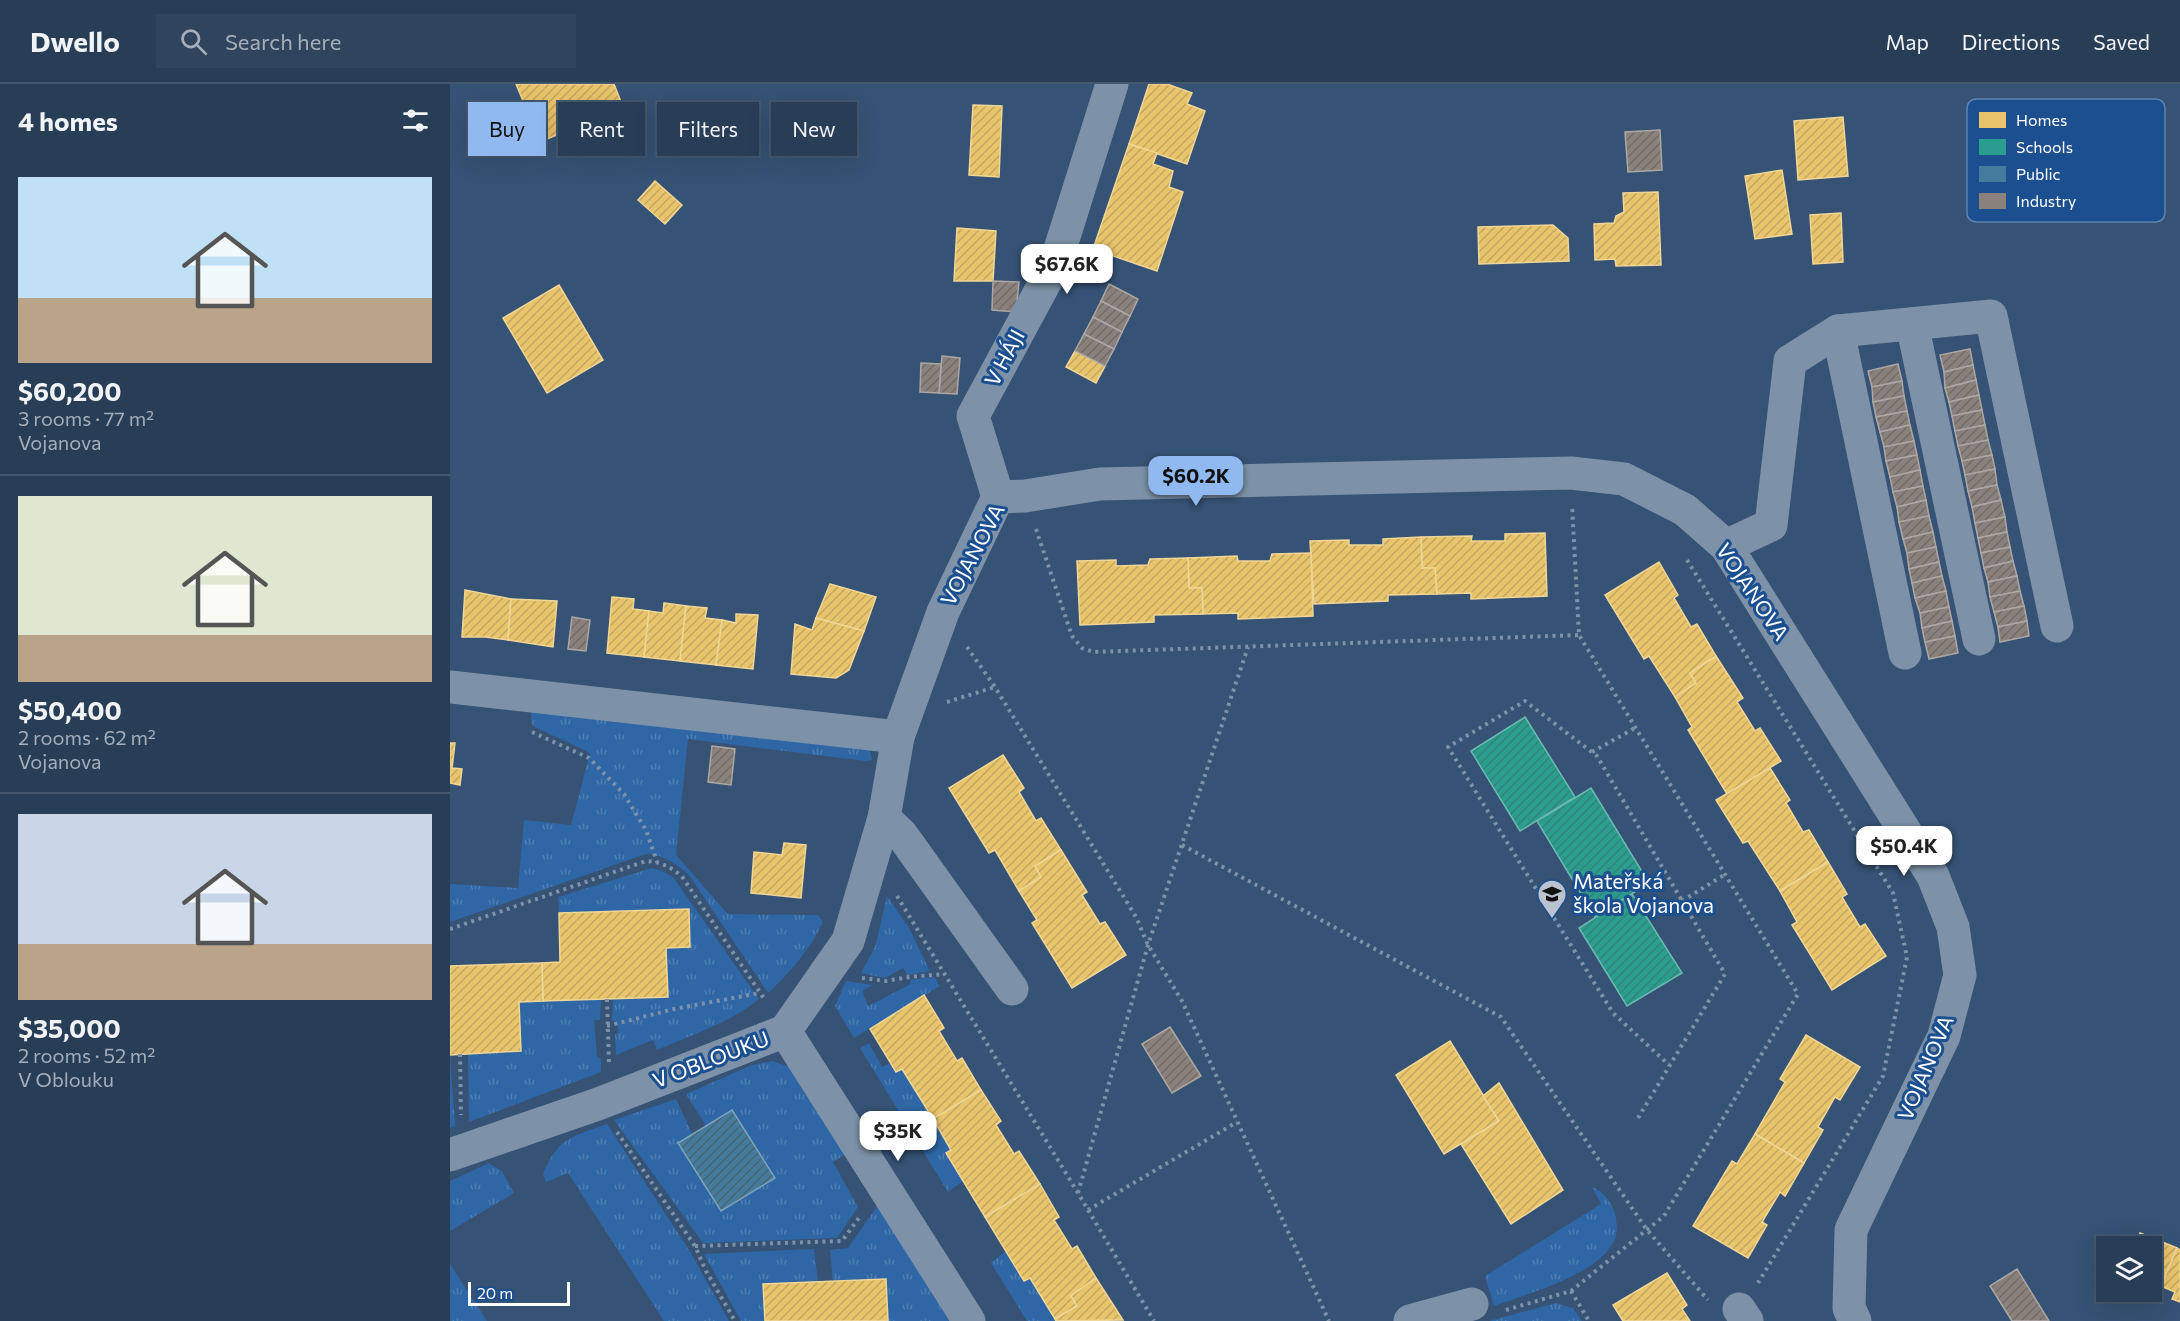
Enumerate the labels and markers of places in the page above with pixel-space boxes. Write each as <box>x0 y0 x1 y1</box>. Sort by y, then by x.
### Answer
pin: $67.6K <box>1018 244 1116 295</box>
pin: $60.2K <box>1147 456 1245 507</box>
pin: $50.4K <box>1855 826 1953 877</box>
place label: Mateřská škola Vojanova <box>1573 868 1714 917</box>
school or university icon: Mateřská škola Vojanova <box>1536 878 1568 920</box>
pin: $35K <box>862 1111 934 1162</box>

